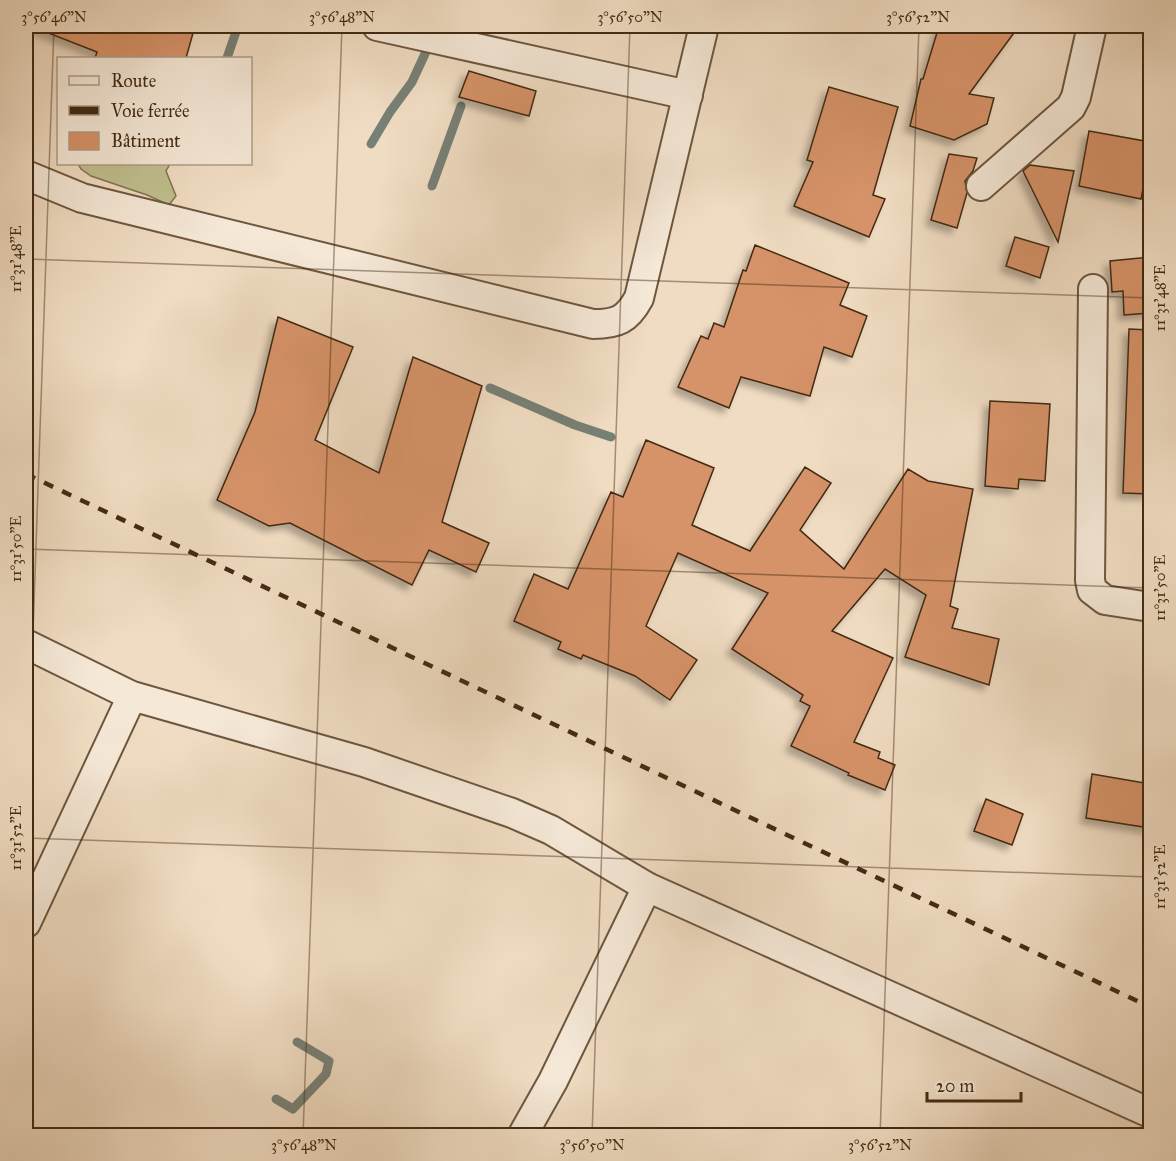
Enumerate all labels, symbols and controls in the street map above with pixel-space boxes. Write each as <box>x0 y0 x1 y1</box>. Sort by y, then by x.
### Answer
text: 3°56'46"N <box>21 8 87 26</box>
text: 3°56'48"N <box>309 8 375 26</box>
text: 3°56'50"N <box>597 8 663 26</box>
text: 3°56'52"N <box>886 8 950 26</box>
legend <box>57 57 252 165</box>
text: Route <box>111 70 156 92</box>
text: Voie ferrée <box>110 100 190 122</box>
text: Bâtiment <box>111 130 181 152</box>
text: 11°31'48"E <box>7 225 25 293</box>
text: 11°31'48"E <box>1151 264 1169 332</box>
text: 11°31'50"E <box>7 516 25 582</box>
text: 11°31'50"E <box>1151 555 1169 621</box>
text: 11°31'52"E <box>7 805 25 871</box>
text: 11°31'52"E <box>1151 844 1169 910</box>
scale bar <box>927 1065 1022 1103</box>
text: 20 m <box>936 1075 974 1097</box>
text: 3°56'48"N <box>271 1136 337 1154</box>
text: 3°56'50"N <box>559 1136 625 1154</box>
text: 3°56'52"N <box>848 1136 912 1154</box>

